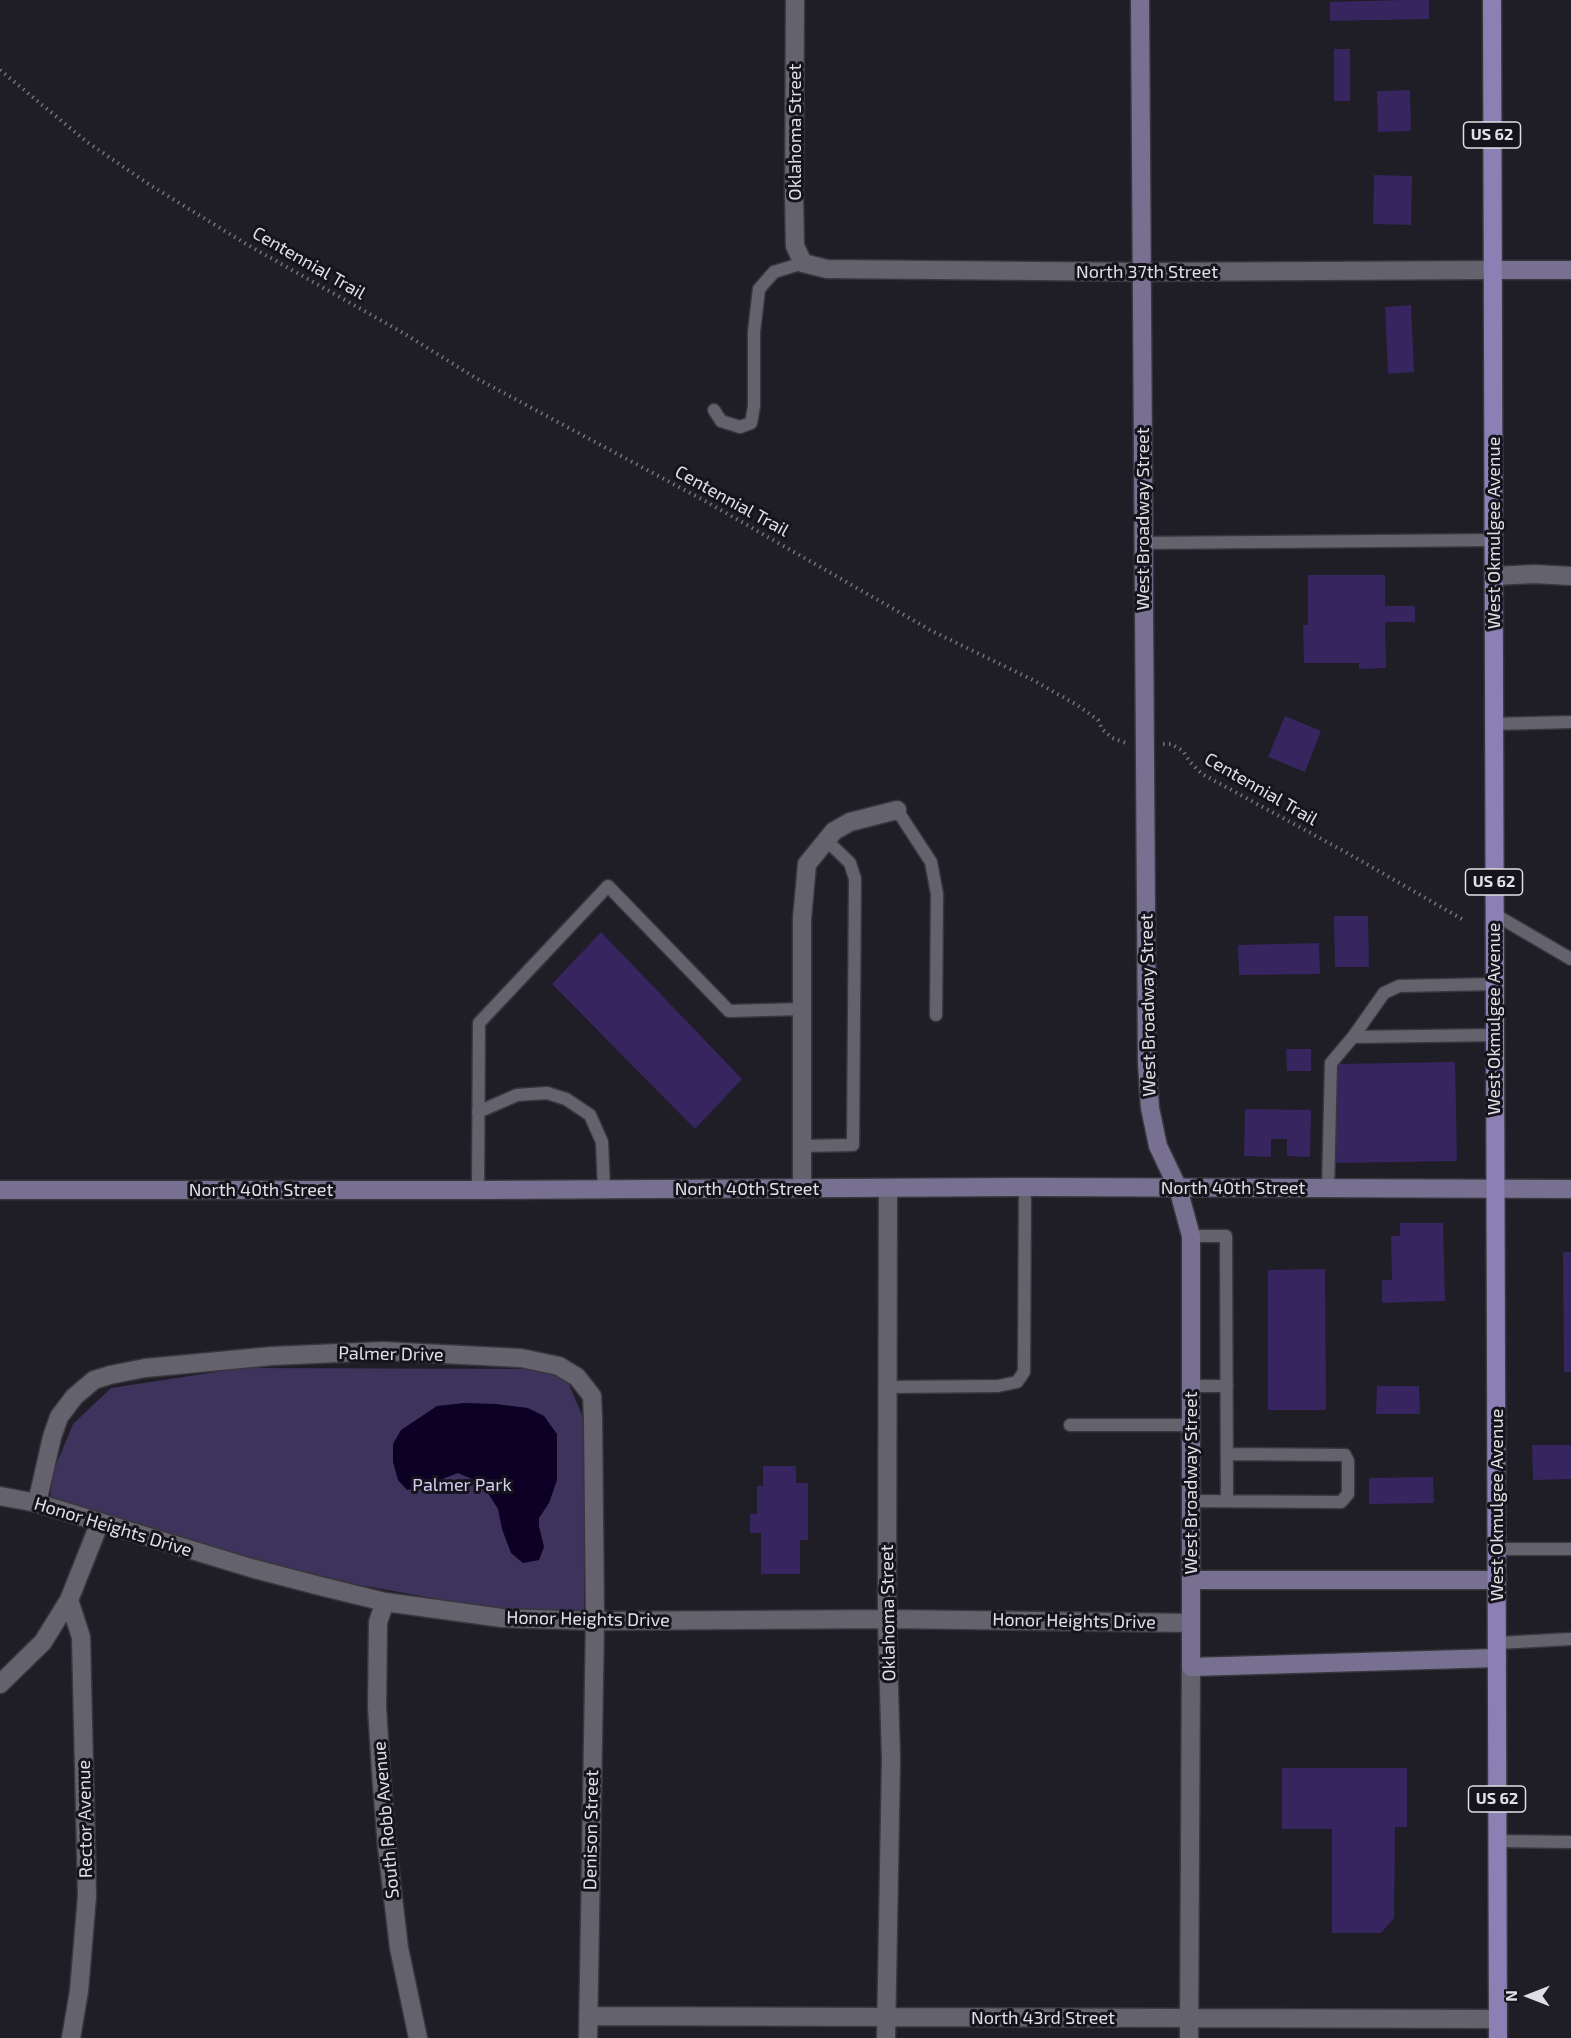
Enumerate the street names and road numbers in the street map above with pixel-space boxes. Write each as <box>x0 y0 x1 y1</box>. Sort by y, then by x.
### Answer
street label: Oklahoma Street <box>784 64 806 200</box>
road number: US 62 <box>1464 122 1520 148</box>
street label: Centennial Trail <box>249 222 369 304</box>
street label: North 37th Street <box>1076 261 1218 283</box>
street label: West Broadway Street <box>1132 427 1154 611</box>
street label: West Okmulgee Avenue <box>1483 437 1505 629</box>
street label: Centennial Trail <box>671 461 793 541</box>
street label: Centennial Trail <box>1201 748 1321 830</box>
road number: US 62 <box>1466 869 1522 895</box>
street label: West Broadway Street <box>1136 913 1160 1097</box>
street label: West Okmulgee Avenue <box>1483 923 1505 1115</box>
street label: North 40th Street <box>1161 1177 1305 1199</box>
street label: North 40th Street <box>675 1178 819 1200</box>
street label: North 40th Street <box>189 1179 333 1201</box>
street label: Palmer Drive <box>338 1342 444 1366</box>
street label: West Broadway Street <box>1180 1391 1202 1575</box>
street label: West Okmulgee Avenue <box>1486 1409 1508 1601</box>
street label: Honor Heights Drive <box>32 1493 194 1561</box>
street label: Oklahoma Street <box>876 1544 900 1682</box>
street label: Honor Heights Drive <box>506 1607 670 1631</box>
street label: Honor Heights Drive <box>992 1609 1156 1633</box>
street label: South Robb Avenue <box>368 1740 404 1900</box>
street label: Rector Avenue <box>73 1760 97 1878</box>
street label: Denison Street <box>579 1770 603 1890</box>
road number: US 62 <box>1468 1786 1526 1812</box>
street label: North 43rd Street <box>971 2007 1115 2029</box>

